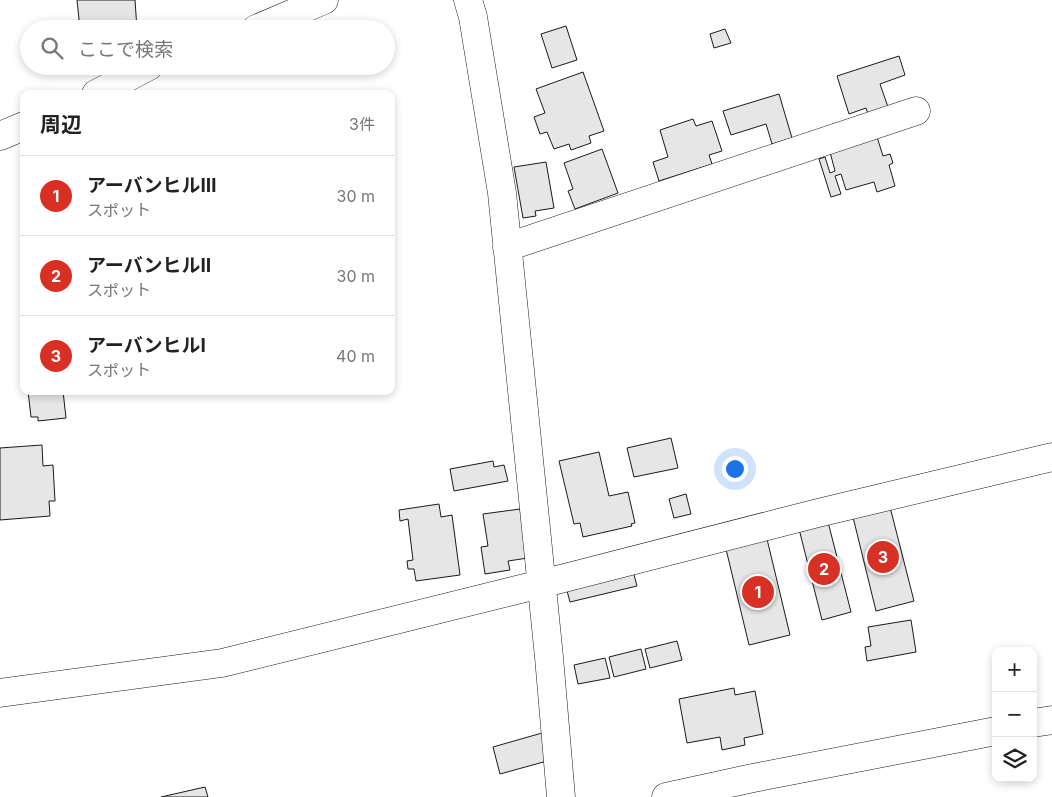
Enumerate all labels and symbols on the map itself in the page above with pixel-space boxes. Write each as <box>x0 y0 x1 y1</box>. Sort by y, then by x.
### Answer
your location <box>722 456 748 482</box>
pin: 3 <box>867 538 899 576</box>
pin: 2 <box>808 550 840 588</box>
pin: 1 <box>742 573 774 611</box>

